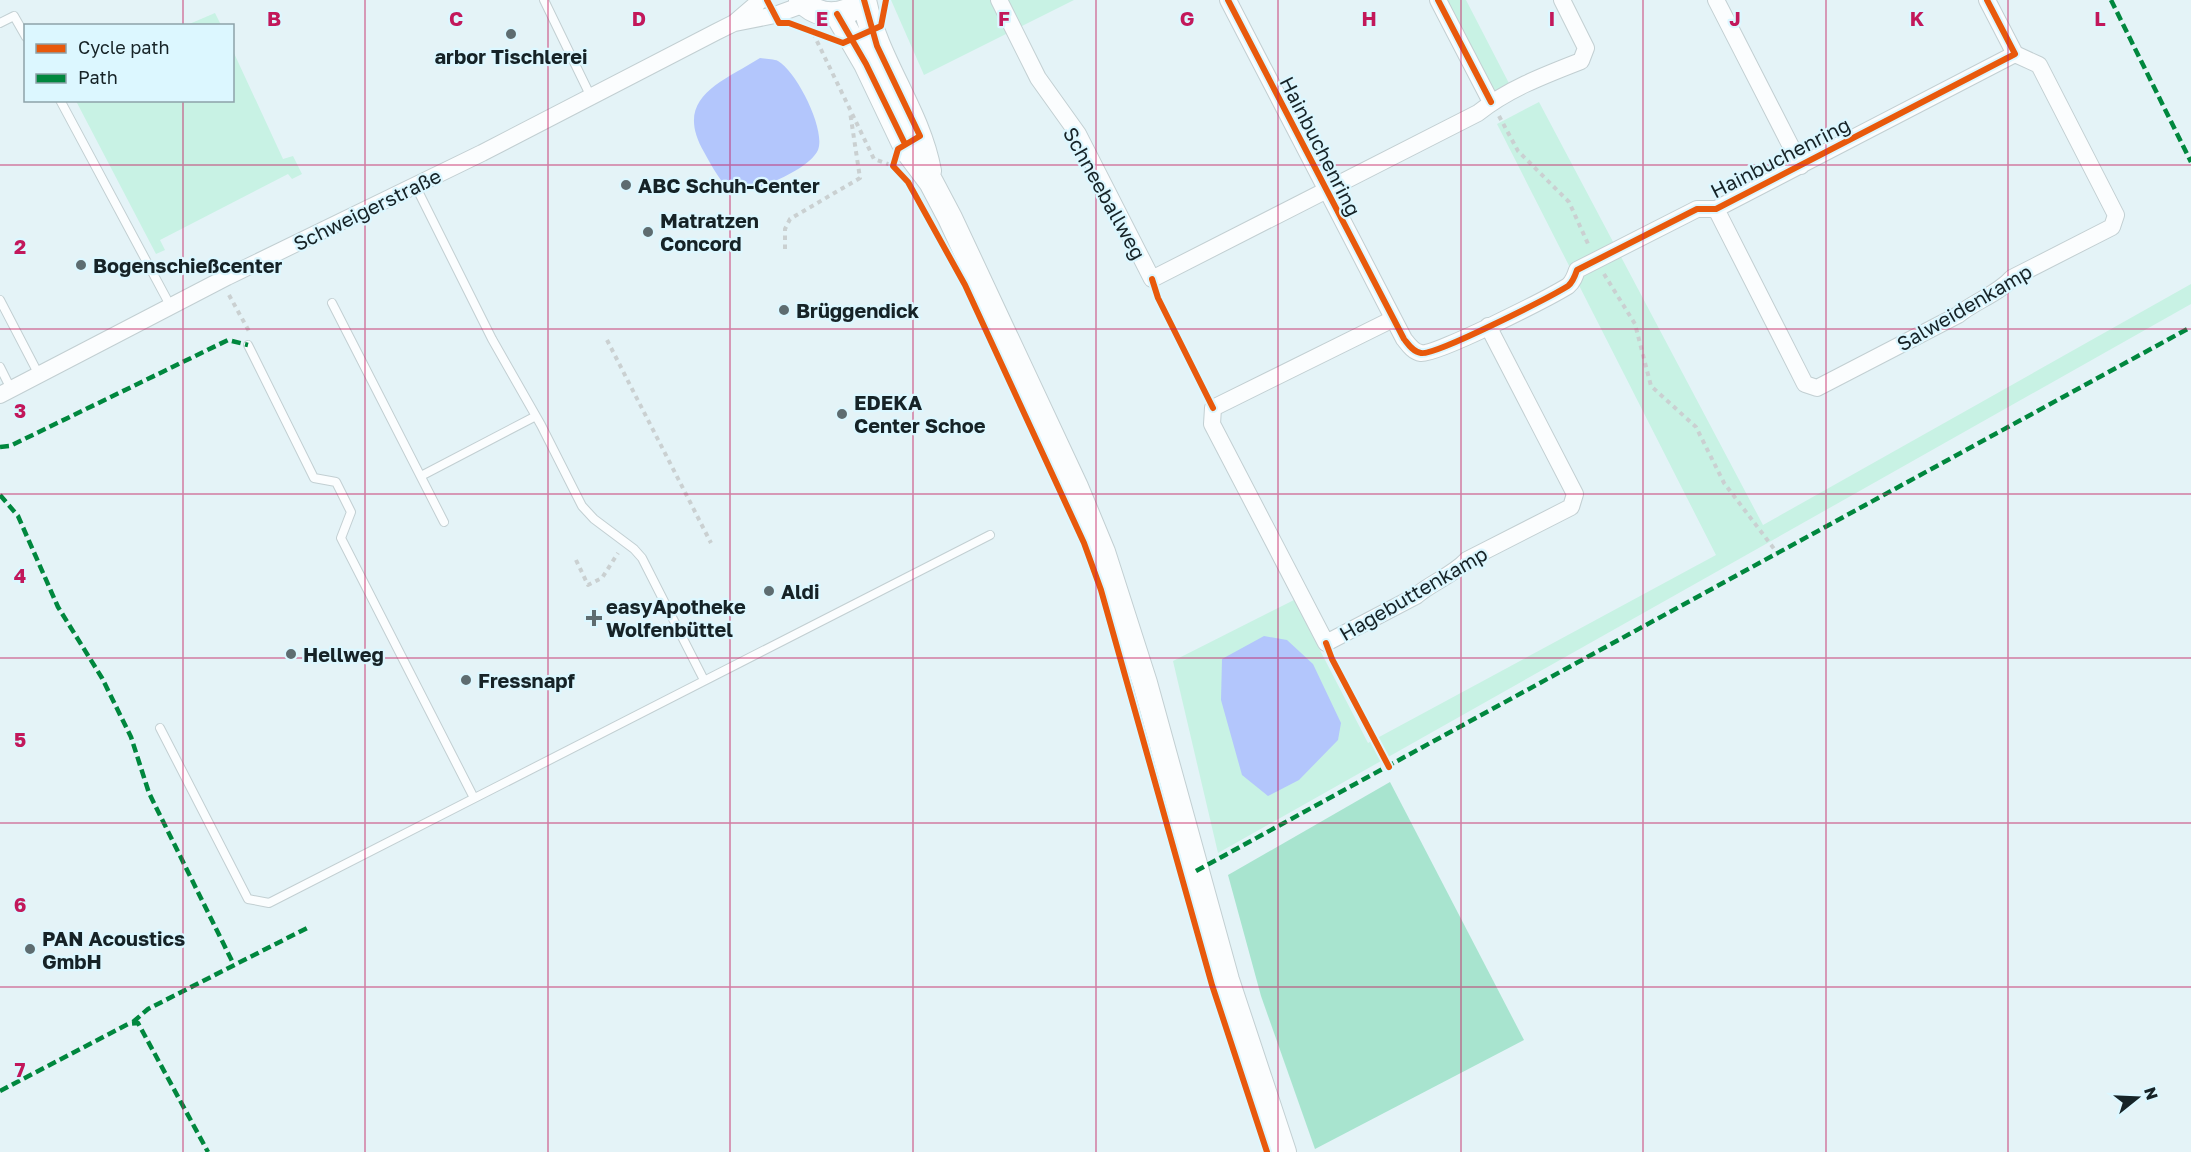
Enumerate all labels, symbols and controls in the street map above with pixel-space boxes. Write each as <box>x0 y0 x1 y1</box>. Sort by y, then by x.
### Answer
text: B <box>267 6 281 30</box>
text: C <box>449 6 463 30</box>
text: D <box>632 6 646 30</box>
text: E <box>816 6 828 30</box>
text: F <box>998 6 1010 30</box>
text: G <box>1180 6 1194 30</box>
text: H <box>1361 6 1377 30</box>
text: I <box>1549 6 1555 30</box>
text: J <box>1729 6 1741 30</box>
text: K <box>1910 6 1925 30</box>
text: L <box>2094 6 2106 30</box>
legend <box>24 24 234 102</box>
marker: arbor Tischlerei <box>504 27 518 41</box>
text: Cycle path <box>78 36 170 58</box>
place label: arbor Tischlerei <box>435 44 587 68</box>
text: Path <box>78 66 118 88</box>
street label: Hainbuchenring <box>1275 72 1367 220</box>
street label: Hainbuchenring <box>1706 111 1854 203</box>
street label: Schneeballweg <box>1059 123 1151 263</box>
street label: Schweigerstraße <box>289 163 445 255</box>
place label: ABC Schuh-Center <box>638 173 820 197</box>
marker: ABC Schuh-Center <box>619 178 633 192</box>
place label: Matratzen Concord <box>660 208 759 255</box>
marker: Matratzen Concord <box>641 225 655 239</box>
text: 2 <box>14 234 26 258</box>
place label: Bogenschießcenter <box>93 253 282 277</box>
marker: Bogenschießcenter <box>74 258 88 272</box>
street label: Salweidenkamp <box>1892 259 2036 355</box>
place label: Brüggendick <box>796 298 920 322</box>
marker: Brüggendick <box>777 303 791 317</box>
place label: EDEKA Center Schoe <box>854 390 986 437</box>
text: 3 <box>14 398 26 422</box>
marker: EDEKA Center Schoe <box>835 407 849 421</box>
street label: Hagebuttenkamp <box>1335 541 1491 645</box>
text: 4 <box>14 563 26 587</box>
place label: Aldi <box>781 579 819 603</box>
marker: Aldi <box>762 584 776 598</box>
place label: easyApotheke Wolfenbüttel <box>606 594 746 641</box>
marker: easyApotheke Wolfenbüttel <box>587 611 601 625</box>
place label: Hellweg <box>303 642 384 666</box>
marker: Hellweg <box>284 647 298 661</box>
place label: Fressnapf <box>478 668 576 692</box>
marker: Fressnapf <box>459 673 473 687</box>
text: 5 <box>14 727 26 751</box>
text: 6 <box>14 892 26 916</box>
place label: PAN Acoustics GmbH <box>42 926 185 973</box>
marker: PAN Acoustics GmbH <box>23 942 37 956</box>
text: 7 <box>15 1057 26 1081</box>
north arrow <box>2107 1068 2167 1128</box>
text: N <box>2140 1084 2163 1102</box>

